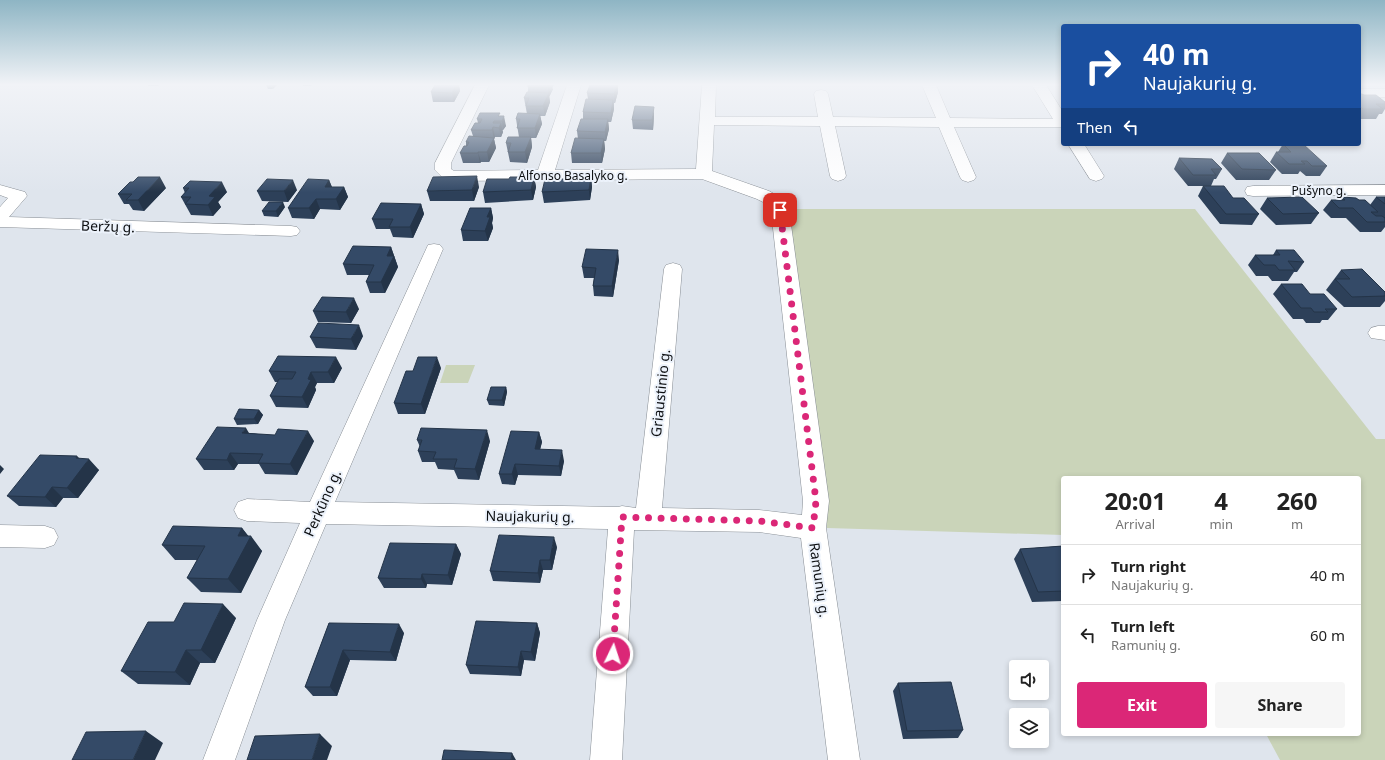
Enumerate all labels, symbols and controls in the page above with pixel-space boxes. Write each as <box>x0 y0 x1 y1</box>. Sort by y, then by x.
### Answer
text: 40 m <box>1143 35 1210 73</box>
icon: right <box>1077 40 1129 92</box>
text: Naujakurių g. <box>1143 71 1257 95</box>
icon: left <box>1120 116 1142 138</box>
text: Then <box>1077 117 1112 137</box>
street label: Alfonso Basalyko g. <box>518 167 628 184</box>
street label: Pušyno g. <box>1292 182 1346 199</box>
pin <box>763 193 797 227</box>
icon: arrive <box>769 199 791 221</box>
street label: Beržų g. <box>81 216 135 236</box>
street label: Griaustinio g. <box>646 348 674 438</box>
street label: Perkūno g. <box>299 467 345 539</box>
text: 20:01 <box>1104 484 1166 517</box>
text: 4 <box>1214 484 1228 517</box>
text: 260 <box>1276 484 1318 517</box>
street label: Naujakurių g. <box>485 506 575 526</box>
text: Arrival <box>1115 515 1155 533</box>
text: min <box>1209 515 1233 533</box>
text: m <box>1291 515 1303 533</box>
street label: Ramunių g. <box>805 541 835 619</box>
text: Turn right <box>1111 556 1186 576</box>
icon: right <box>1077 564 1099 586</box>
text: 40 m <box>1310 565 1345 585</box>
text: Naujakurių g. <box>1111 576 1193 594</box>
text: Turn left <box>1111 616 1175 636</box>
icon: left <box>1077 624 1099 646</box>
text: 60 m <box>1310 625 1345 645</box>
position arrow <box>592 633 634 675</box>
text: Ramunių g. <box>1111 636 1181 654</box>
map controls <box>1009 660 1049 748</box>
button: sound <box>1009 660 1049 700</box>
button: Exit <box>1077 682 1207 728</box>
button: Share <box>1215 682 1345 728</box>
button: layers <box>1009 708 1049 748</box>

